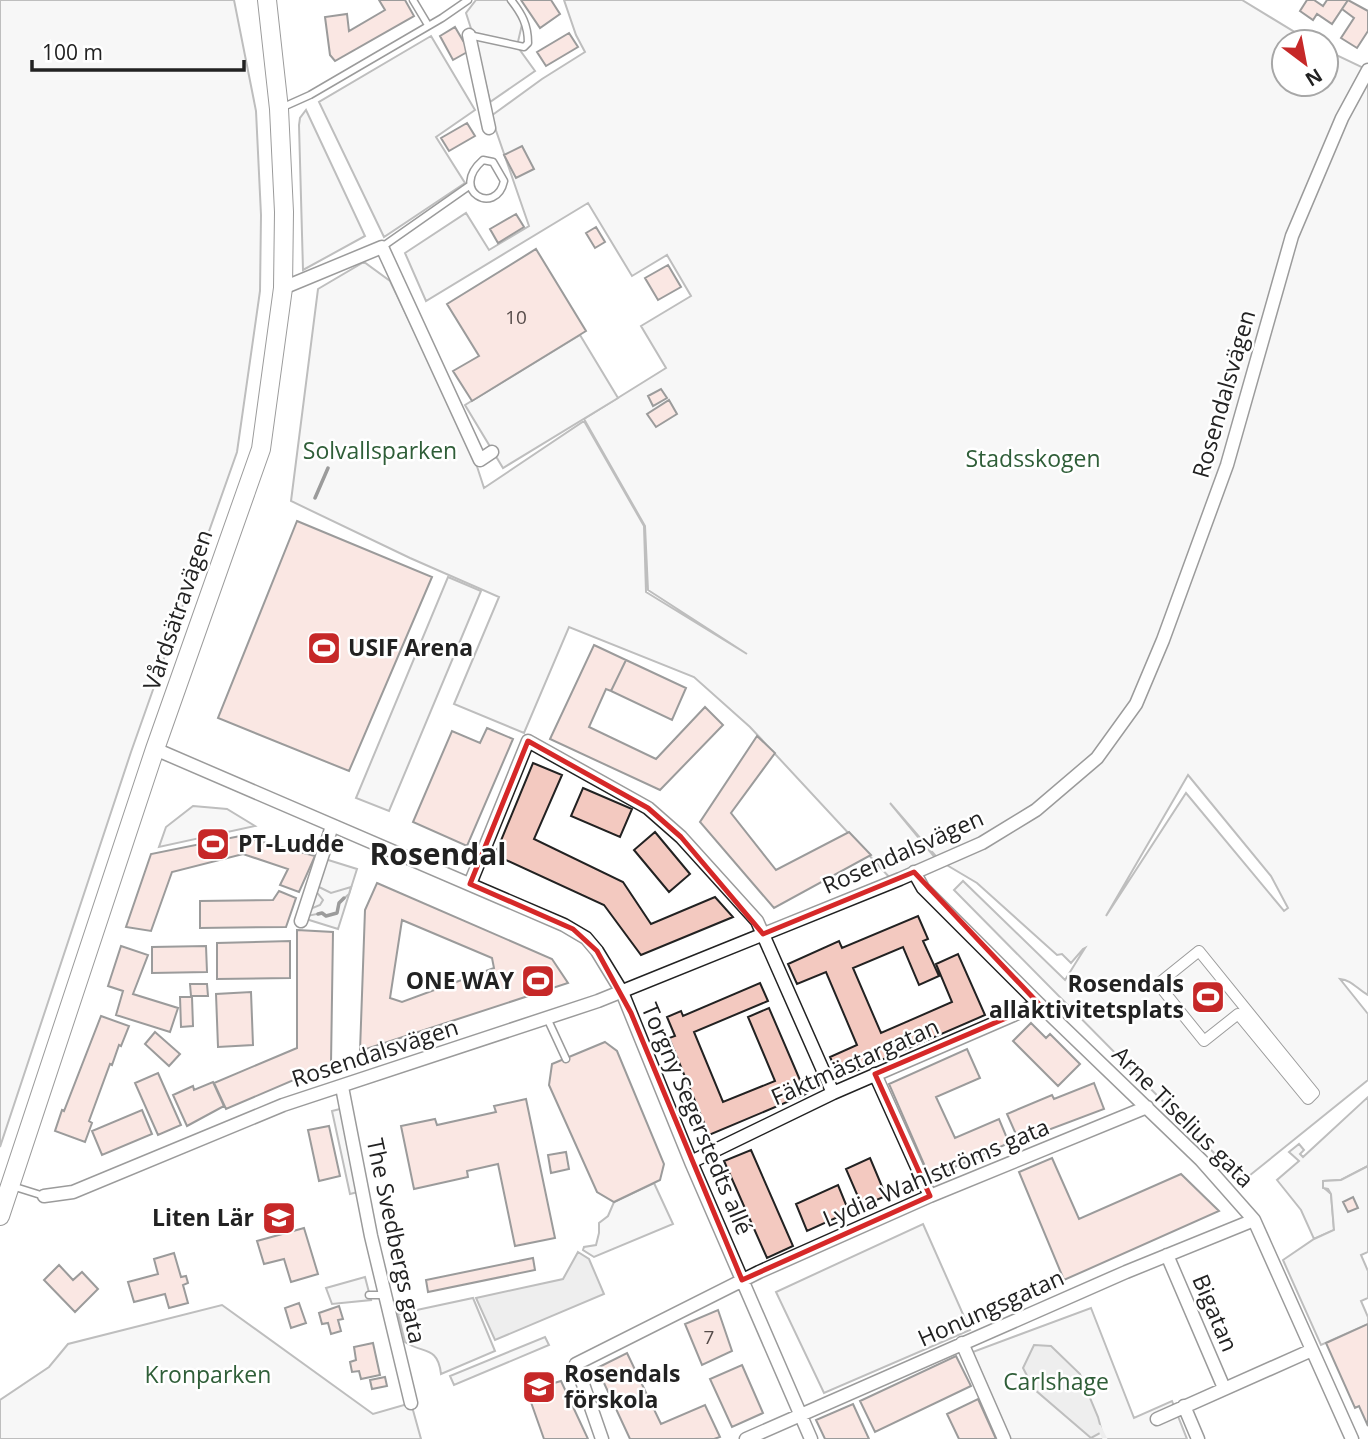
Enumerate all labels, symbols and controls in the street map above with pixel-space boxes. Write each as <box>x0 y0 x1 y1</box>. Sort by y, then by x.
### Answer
scale bar <box>32 28 243 72</box>
north arrow <box>1270 28 1340 98</box>
text: 100 m <box>42 38 103 66</box>
text: N <box>1301 62 1327 93</box>
house number: 10 <box>505 304 527 330</box>
street label: Rosendalsvägen <box>1184 306 1262 481</box>
park label: Solvallsparken <box>303 434 457 466</box>
park label: Stadsskogen <box>965 442 1101 474</box>
street label: Vårdsätravägen <box>135 525 220 694</box>
sports icon: USIF Arena <box>305 629 343 667</box>
place label: USIF Arena <box>348 631 473 663</box>
street label: Rosendalsvägen <box>817 801 988 901</box>
sports icon: PT-Ludde <box>194 825 232 863</box>
place label: PT-Ludde <box>238 827 344 859</box>
district label: Rosendal <box>370 833 507 874</box>
sports icon: ONE WAY <box>519 962 557 1000</box>
place label: ONE WAY <box>406 964 515 996</box>
place label: Rosendals allaktivitetsplats <box>989 967 1184 1025</box>
sports icon: Rosendals allaktivitetsplats <box>1189 978 1227 1016</box>
street label: Torgny Segerstedts allé <box>635 998 761 1239</box>
street label: Rosendalsvägen <box>287 1010 462 1094</box>
street label: Fäktmästargatan <box>766 1010 944 1112</box>
street label: Arne Tiselius gata <box>1106 1038 1262 1194</box>
street label: Lydia Wahlströms gata <box>818 1110 1054 1234</box>
street label: The Svedbergs gata <box>360 1135 434 1346</box>
school or university icon: Liten Lär <box>260 1199 298 1237</box>
place label: Liten Lär <box>152 1201 254 1233</box>
street label: Honungsgatan <box>912 1261 1069 1354</box>
street label: Bigatan <box>1185 1269 1246 1356</box>
house number: 7 <box>704 1324 714 1350</box>
place label: Rosendals förskola <box>564 1357 680 1415</box>
park label: Kronparken <box>145 1358 271 1390</box>
park label: Carlshage <box>1003 1365 1109 1397</box>
school or university icon: Rosendals förskola <box>520 1368 558 1406</box>

